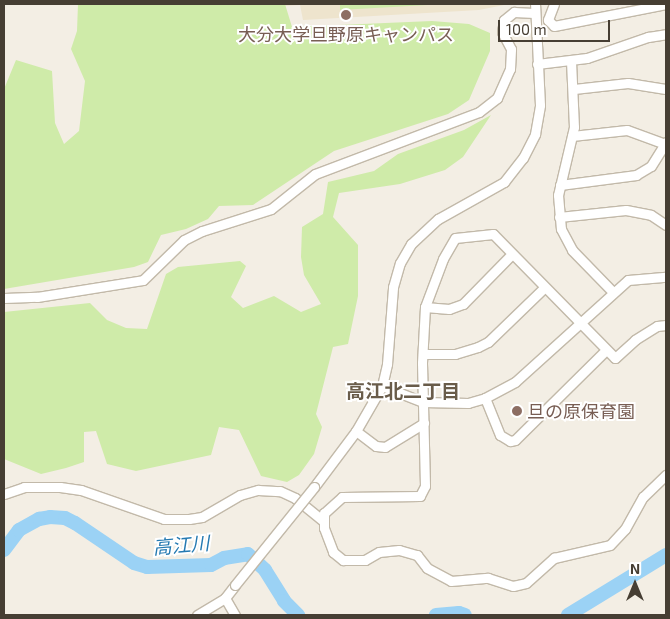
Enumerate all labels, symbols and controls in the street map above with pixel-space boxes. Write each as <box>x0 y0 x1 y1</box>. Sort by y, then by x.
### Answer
marker: 大分大学旦野原キャンパス <box>340 9 352 21</box>
scale bar <box>500 10 612 42</box>
text: 100 m <box>506 20 547 38</box>
place label: 大分大学旦野原キャンパス <box>238 23 454 45</box>
district label: 高江北二丁目 <box>346 380 460 402</box>
place label: 旦の原保育園 <box>527 400 635 422</box>
marker: 旦の原保育園 <box>511 405 523 417</box>
water label: 高江川 <box>152 531 210 559</box>
north arrow <box>610 559 660 609</box>
text: N <box>630 560 640 577</box>

